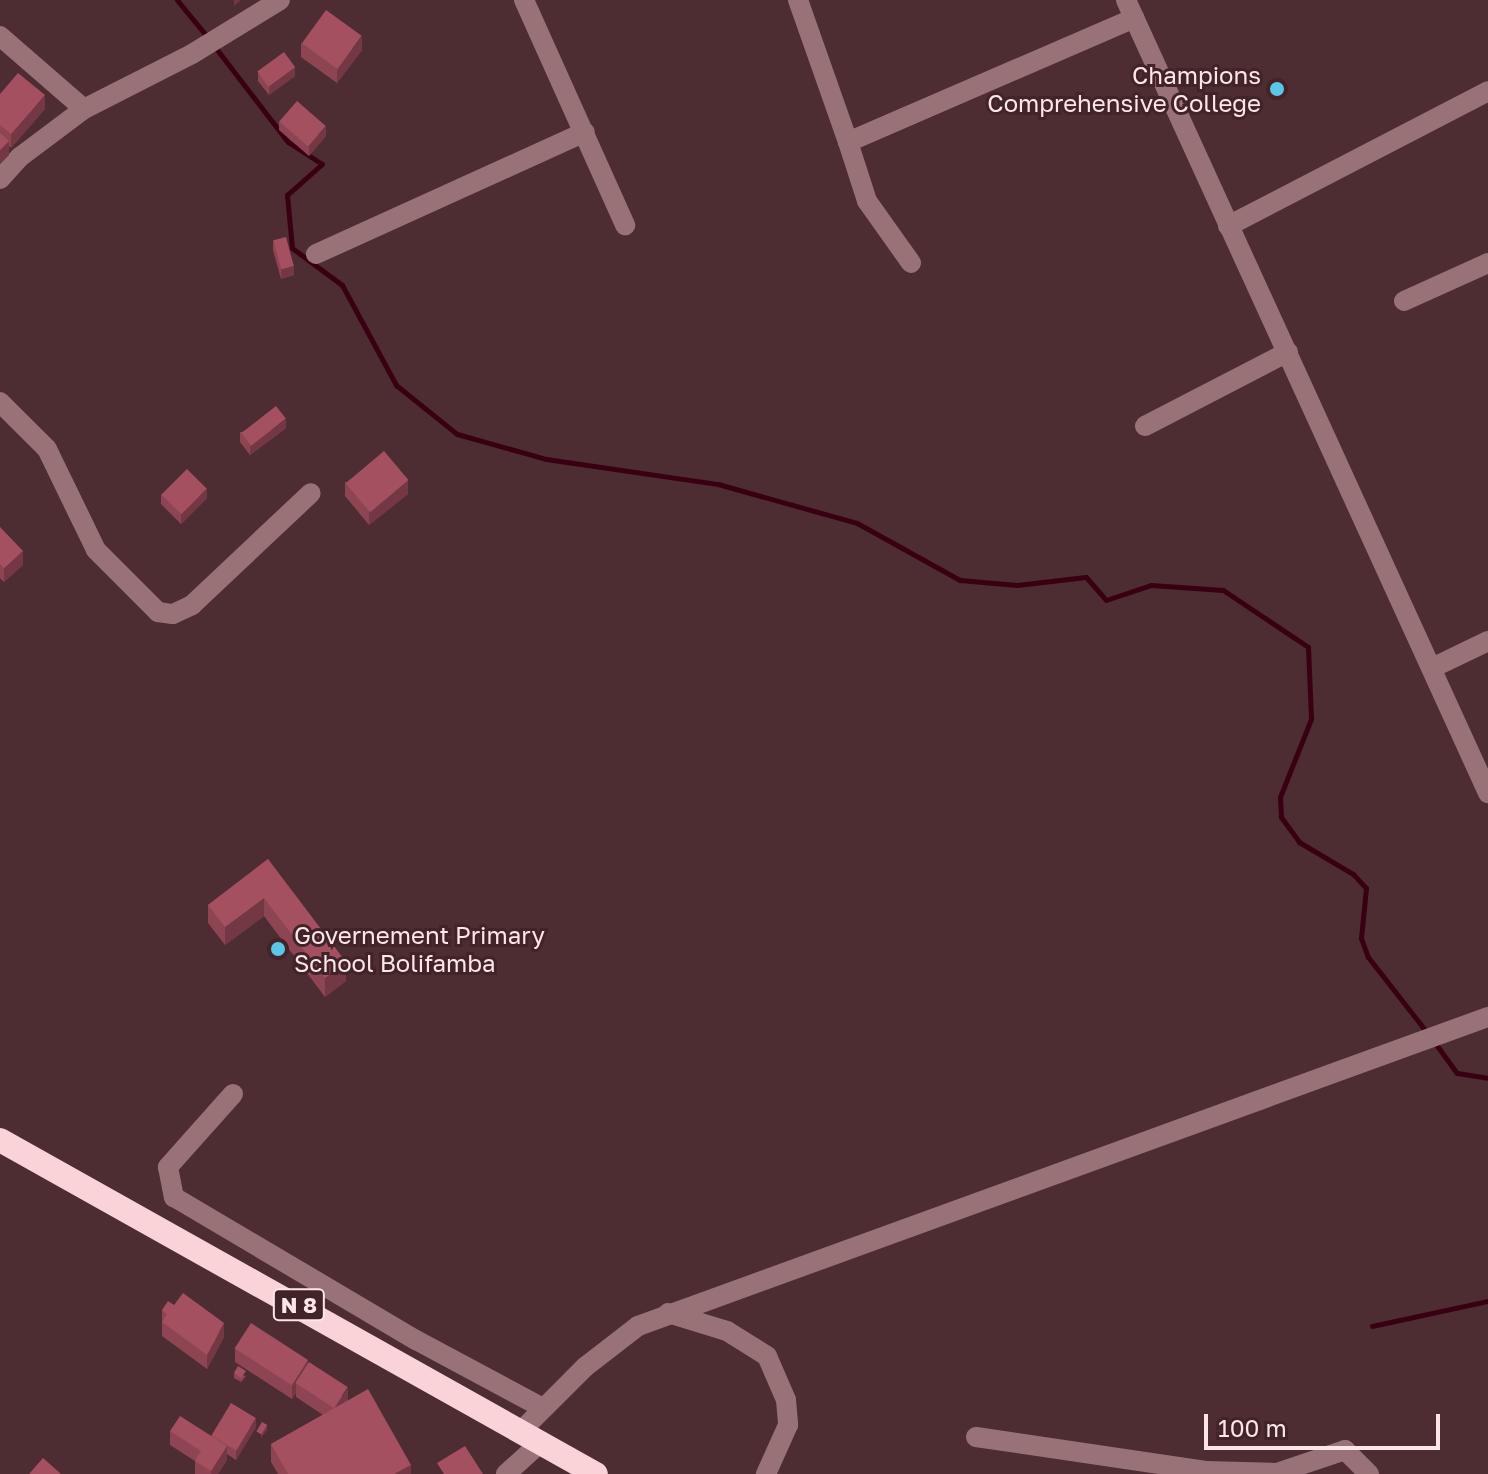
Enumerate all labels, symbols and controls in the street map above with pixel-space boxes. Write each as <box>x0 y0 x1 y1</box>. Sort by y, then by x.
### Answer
place label: Champions Comprehensive College <box>987 61 1261 117</box>
marker: Champions Comprehensive College <box>1268 80 1286 98</box>
place label: Governement Primary School Bolifamba <box>294 921 545 977</box>
marker: Governement Primary School Bolifamba <box>269 940 287 958</box>
road number: N 8 <box>271 1287 327 1323</box>
scale bar <box>1208 1398 1444 1448</box>
text: 100 m <box>1218 1413 1287 1442</box>

